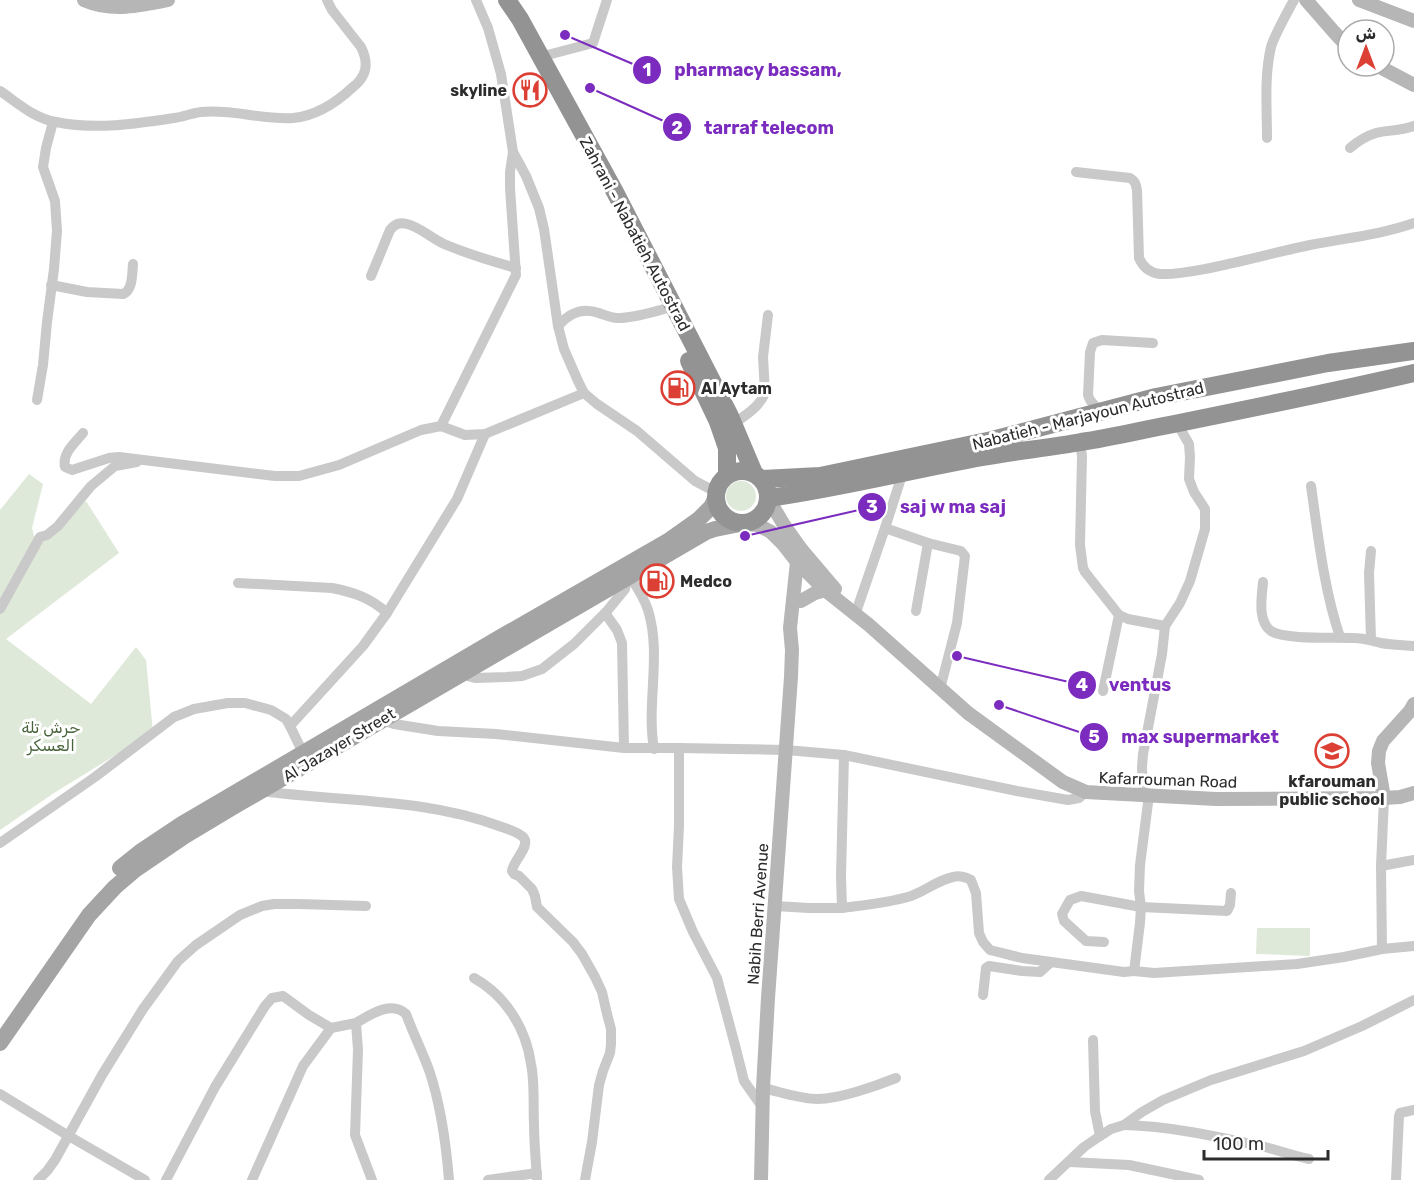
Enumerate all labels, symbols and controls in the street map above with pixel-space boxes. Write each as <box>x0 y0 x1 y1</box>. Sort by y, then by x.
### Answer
north arrow <box>1336 18 1396 78</box>
text: ش <box>1356 24 1376 43</box>
callout: pharmacy bassam, <box>632 52 854 88</box>
text: 1 <box>643 59 651 81</box>
text: pharmacy bassam, <box>674 59 842 81</box>
restaurant icon: skyline <box>512 72 548 108</box>
place label: skyline <box>450 81 507 100</box>
callout: tarraf telecom <box>662 109 847 145</box>
text: 2 <box>671 117 683 139</box>
text: tarraf telecom <box>704 117 834 139</box>
street label: Zahrani - Nabatieh Autostrad <box>576 134 694 334</box>
fuel station icon: Al Aytam <box>660 370 696 406</box>
street label: Nabatieh - Marjayoun Autostrad <box>970 378 1206 454</box>
place label: Al Aytam <box>701 379 772 398</box>
callout: saj w ma saj <box>857 489 1018 525</box>
text: 3 <box>866 496 878 518</box>
text: saj w ma saj <box>900 496 1006 518</box>
fuel station icon: Medco <box>639 563 675 599</box>
place label: Medco <box>680 572 732 591</box>
callout: ventus <box>1067 667 1183 703</box>
text: 4 <box>1076 674 1088 696</box>
text: ventus <box>1109 674 1171 696</box>
street label: Al Jazayer Street <box>279 704 399 786</box>
park label: حرش تلة العسكر <box>22 718 80 756</box>
callout: max supermarket <box>1079 719 1291 755</box>
text: 5 <box>1088 726 1100 748</box>
text: max supermarket <box>1121 726 1279 748</box>
school or university icon: kfarouman public school <box>1314 733 1350 769</box>
street label: Kafarrouman Road <box>1098 768 1238 792</box>
place label: kfarouman public school <box>1279 772 1385 809</box>
street label: Nabih Berri Avenue <box>744 842 772 986</box>
scale bar <box>1204 1123 1328 1161</box>
text: 100 m <box>1213 1133 1264 1155</box>

